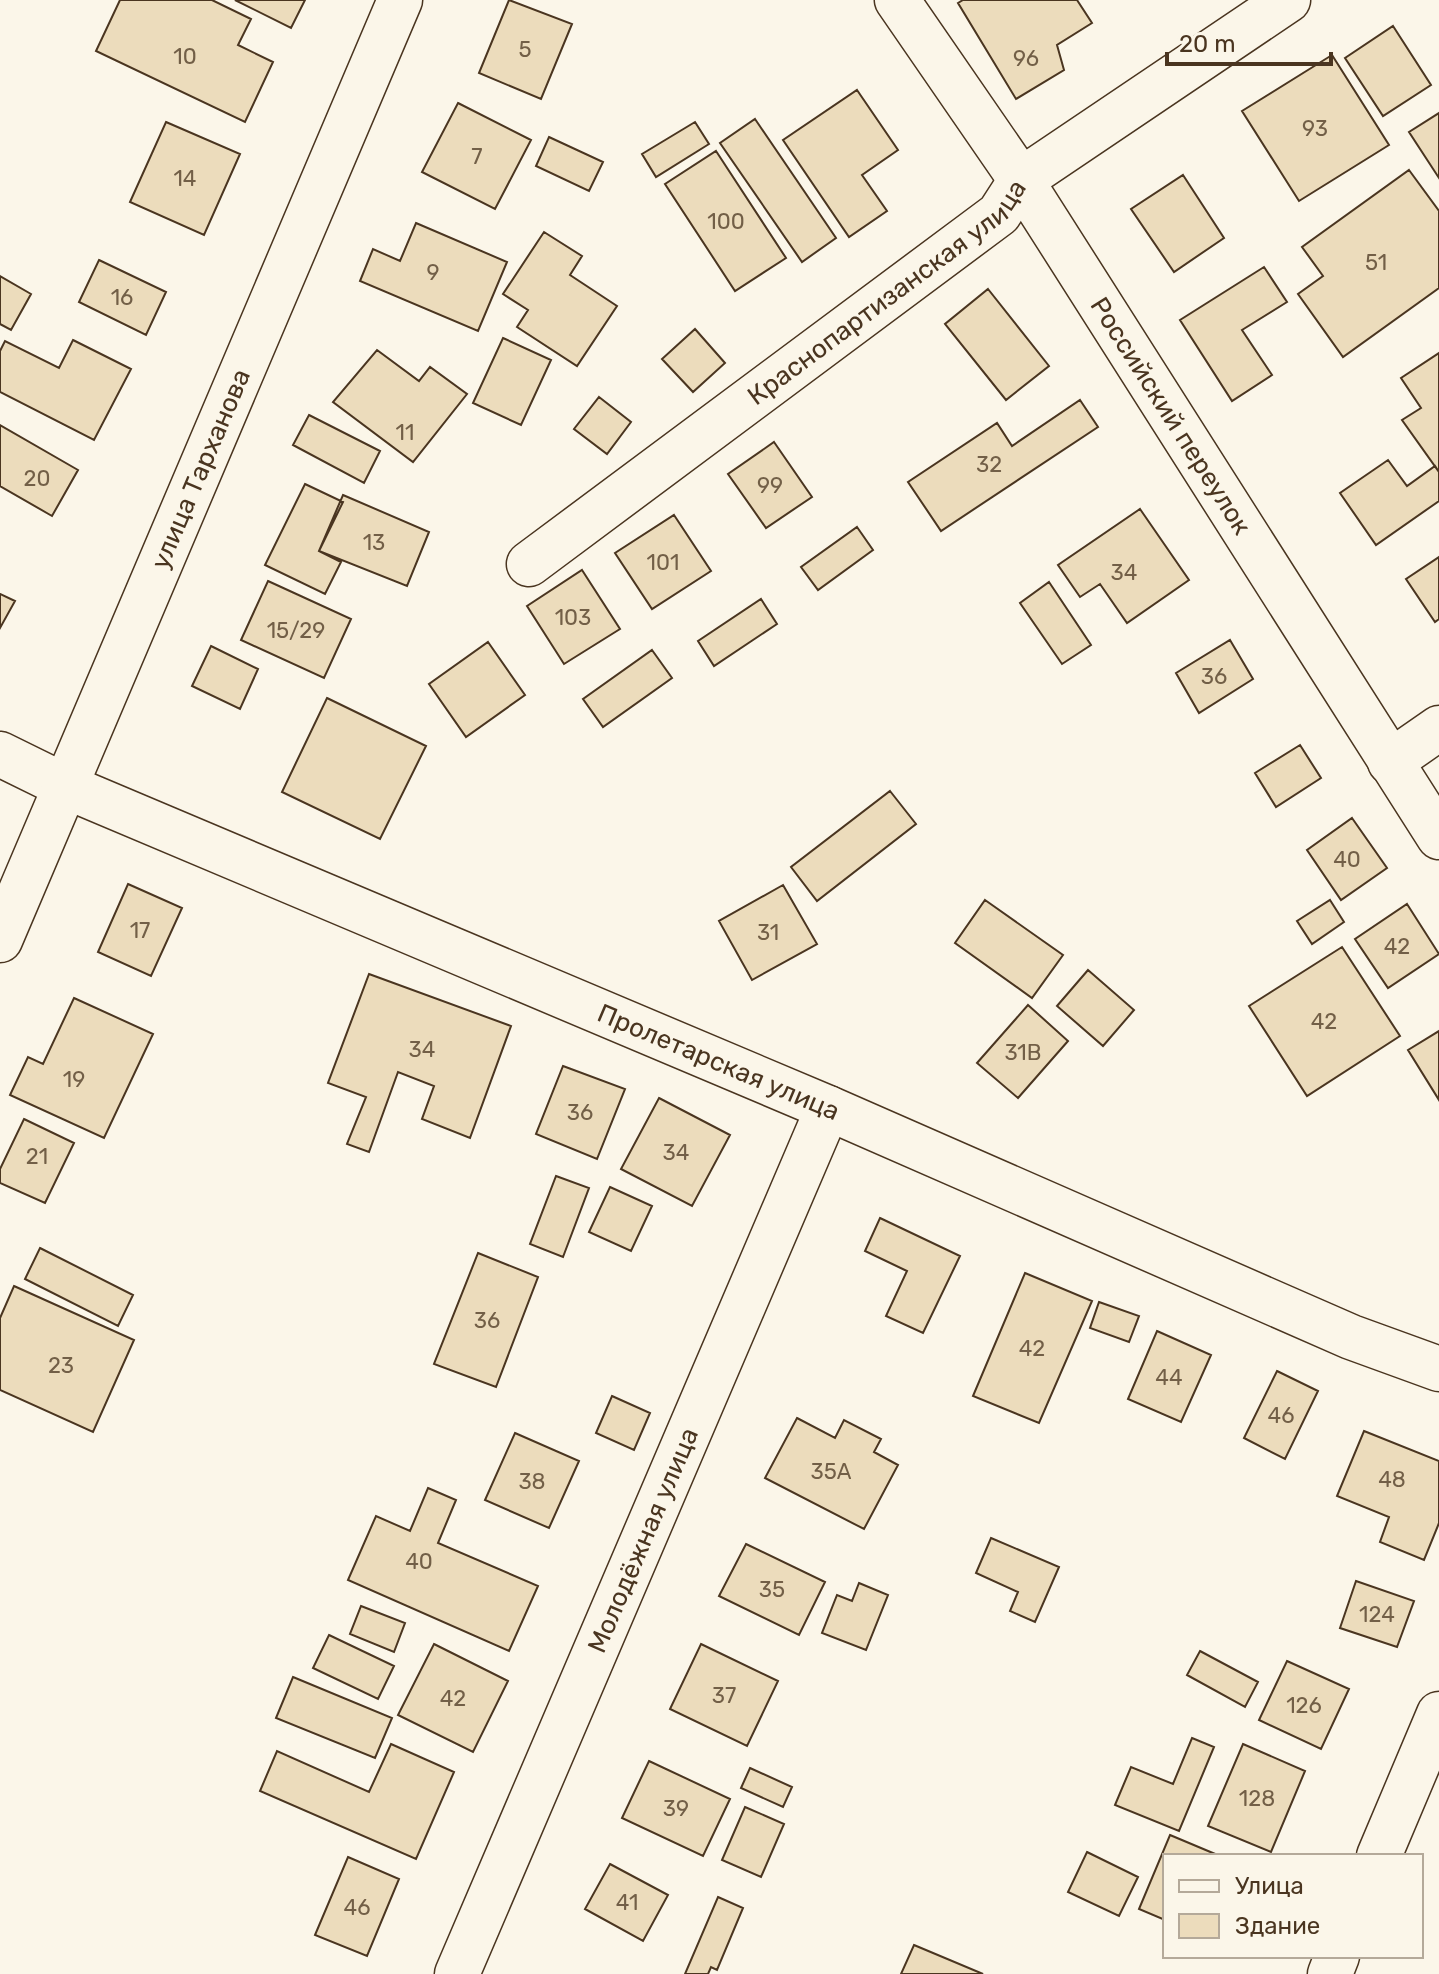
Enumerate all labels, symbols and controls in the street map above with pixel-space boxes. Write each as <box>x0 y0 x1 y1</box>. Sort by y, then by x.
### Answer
scale bar <box>1167 16 1331 66</box>
text: 20 m <box>1179 30 1236 58</box>
house number: 5 <box>518 36 532 63</box>
house number: 10 <box>173 43 197 70</box>
house number: 96 <box>1013 45 1039 72</box>
house number: 93 <box>1302 115 1328 142</box>
house number: 7 <box>471 143 483 170</box>
house number: 14 <box>173 165 197 192</box>
street label: Краснопартизанская улица <box>741 174 1033 411</box>
house number: 100 <box>707 208 745 235</box>
house number: 51 <box>1365 249 1387 276</box>
house number: 9 <box>426 259 440 286</box>
house number: 16 <box>111 284 133 311</box>
street label: Российский переулок <box>1084 291 1258 540</box>
street label: улица Тарханова <box>144 364 257 574</box>
house number: 11 <box>396 419 414 446</box>
house number: 32 <box>976 451 1002 478</box>
house number: 20 <box>24 465 50 492</box>
house number: 99 <box>757 472 783 499</box>
house number: 13 <box>363 529 385 556</box>
house number: 101 <box>647 549 679 576</box>
house number: 34 <box>1111 559 1137 586</box>
house number: 103 <box>555 604 591 631</box>
house number: 15/29 <box>267 617 325 644</box>
house number: 36 <box>1201 663 1227 690</box>
house number: 40 <box>1333 846 1361 873</box>
house number: 17 <box>130 917 150 944</box>
house number: 31 <box>757 919 779 946</box>
house number: 42 <box>1384 933 1410 960</box>
street label: Пролетарская улица <box>593 997 844 1127</box>
house number: 42 <box>1311 1008 1337 1035</box>
house number: 34 <box>409 1036 435 1063</box>
house number: 31В <box>1005 1039 1041 1066</box>
house number: 19 <box>63 1066 85 1093</box>
house number: 36 <box>567 1099 593 1126</box>
house number: 34 <box>663 1139 689 1166</box>
house number: 21 <box>26 1143 48 1170</box>
house number: 36 <box>474 1307 500 1334</box>
house number: 42 <box>1019 1335 1045 1362</box>
house number: 23 <box>48 1352 74 1379</box>
house number: 44 <box>1155 1364 1183 1391</box>
house number: 46 <box>1268 1402 1294 1429</box>
street label: Молодёжная улица <box>581 1423 705 1657</box>
house number: 35А <box>810 1458 852 1485</box>
house number: 48 <box>1378 1466 1406 1493</box>
house number: 38 <box>518 1468 546 1495</box>
house number: 40 <box>405 1548 433 1575</box>
house number: 35 <box>759 1576 785 1603</box>
house number: 124 <box>1359 1601 1395 1628</box>
house number: 37 <box>712 1682 736 1709</box>
house number: 42 <box>440 1685 466 1712</box>
house number: 126 <box>1286 1692 1322 1719</box>
house number: 128 <box>1239 1785 1275 1812</box>
house number: 39 <box>663 1795 689 1822</box>
legend <box>1163 1854 1423 1958</box>
text: Улица <box>1235 1872 1304 1900</box>
house number: 41 <box>616 1889 638 1916</box>
house number: 46 <box>344 1894 370 1921</box>
text: Здание <box>1235 1912 1320 1940</box>

